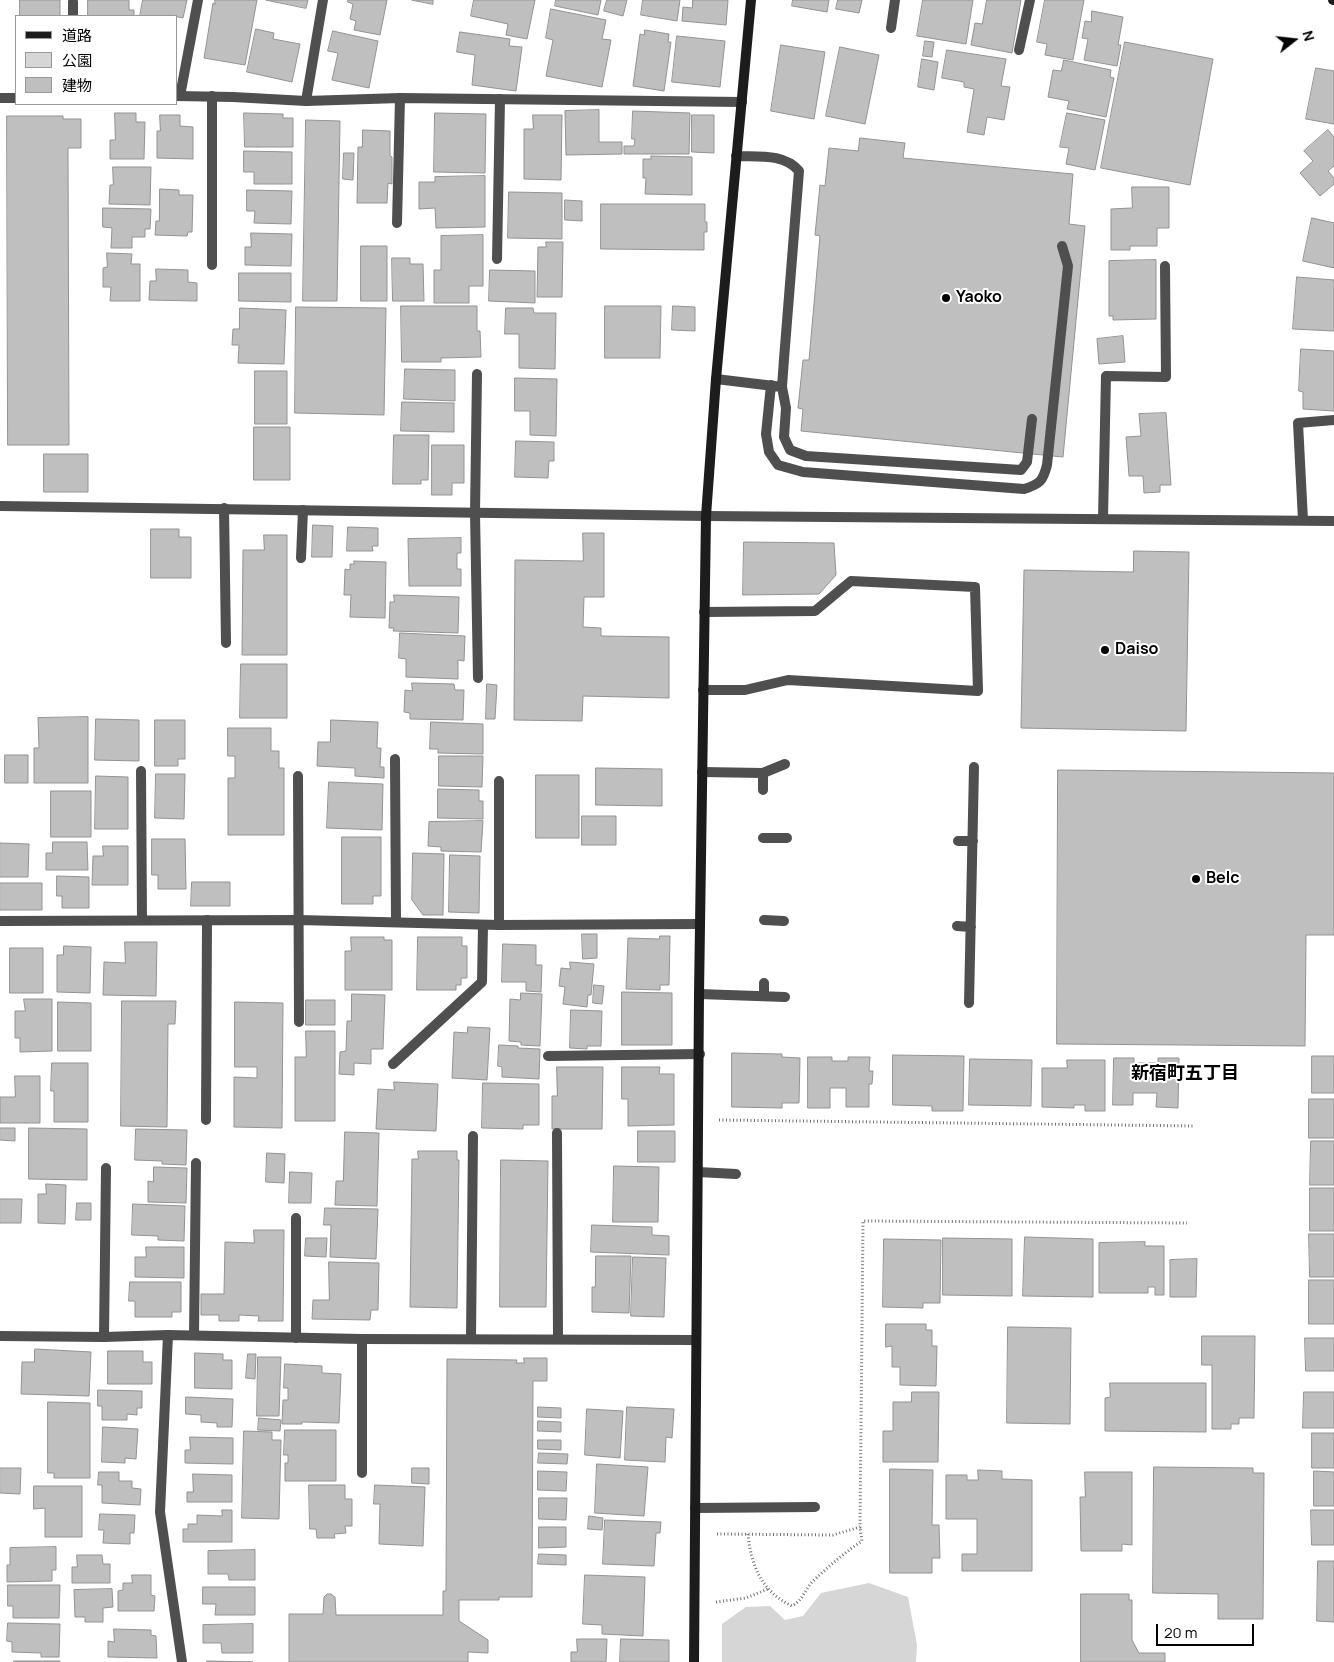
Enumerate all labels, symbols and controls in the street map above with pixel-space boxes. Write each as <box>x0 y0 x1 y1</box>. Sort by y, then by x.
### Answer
legend <box>15 15 178 105</box>
north arrow <box>1269 15 1319 65</box>
text: 道路 <box>62 25 92 46</box>
text: N <box>1298 28 1319 43</box>
text: 公園 <box>62 50 92 71</box>
text: 建物 <box>62 75 92 96</box>
place label: Yaoko <box>956 288 1002 308</box>
marker: Yaoko <box>940 292 952 304</box>
place label: Daiso <box>1115 640 1158 660</box>
marker: Daiso <box>1099 644 1111 656</box>
place label: Belc <box>1206 869 1239 889</box>
marker: Belc <box>1190 873 1202 885</box>
district label: 新宿町五丁目 <box>1131 1063 1239 1085</box>
scale bar <box>1159 1614 1256 1646</box>
text: 20 m <box>1164 1622 1197 1643</box>

